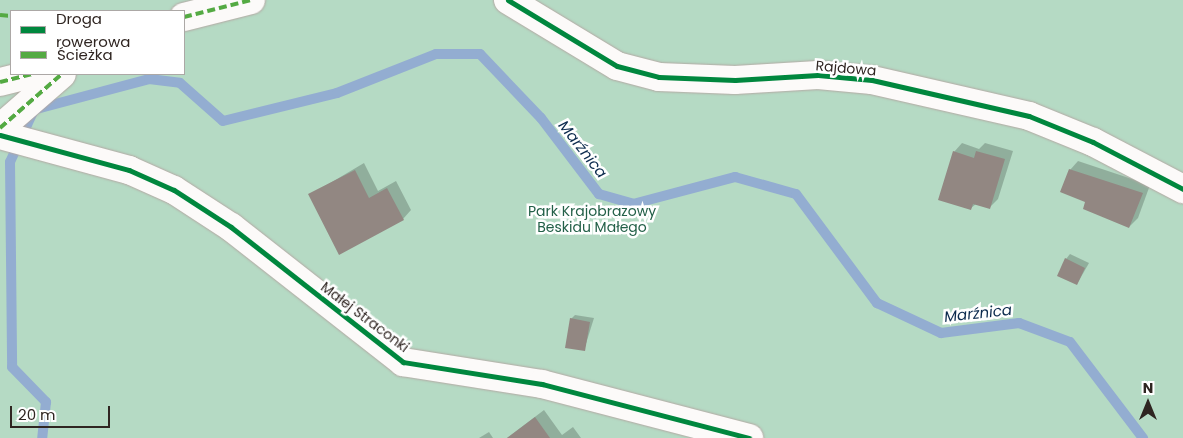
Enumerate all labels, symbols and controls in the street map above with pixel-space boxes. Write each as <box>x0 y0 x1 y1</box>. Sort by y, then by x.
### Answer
text: Droga rowerowa <box>56 8 130 52</box>
legend <box>10 10 185 75</box>
text: Ścieżka <box>57 44 113 65</box>
street label: Rajdowa <box>815 57 877 79</box>
water label: Marźnica <box>555 117 611 181</box>
park label: Park Krajobrazowy Beskidu Małego <box>528 203 656 236</box>
street label: Małej Straconki <box>318 278 412 356</box>
water label: Marźnica <box>943 300 1013 326</box>
north arrow <box>1123 378 1173 428</box>
text: N <box>1143 378 1153 398</box>
scale bar <box>12 396 112 428</box>
text: 20 m <box>18 404 56 425</box>

